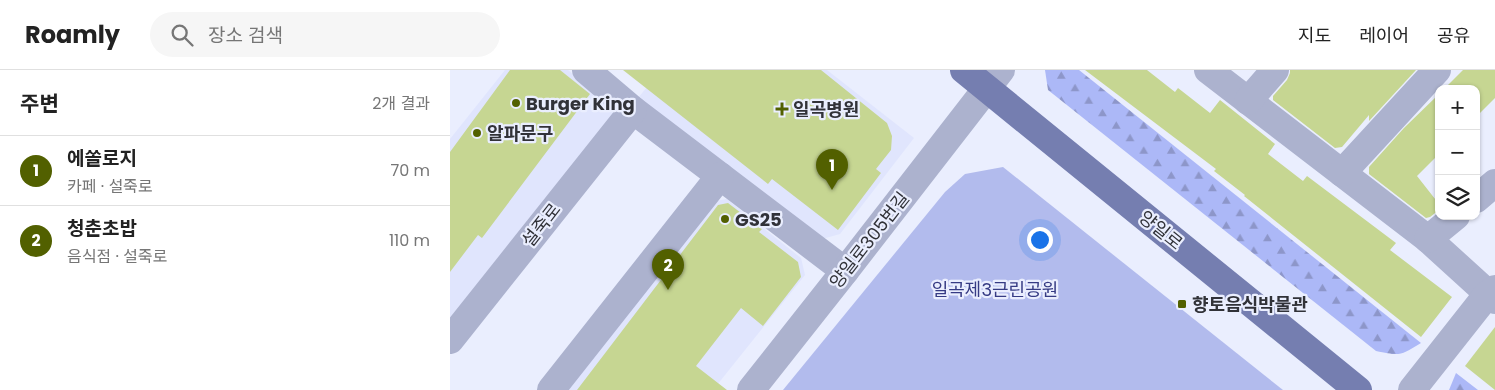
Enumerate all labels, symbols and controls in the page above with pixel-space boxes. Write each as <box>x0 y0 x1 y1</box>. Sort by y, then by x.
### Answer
search box <box>150 12 500 57</box>
text: Roamly <box>25 18 120 51</box>
icon: search <box>168 21 196 49</box>
text: 장소 검색 <box>208 22 283 49</box>
text: 지도 <box>1298 23 1331 48</box>
text: 레이어 <box>1359 23 1409 48</box>
text: 공유 <box>1437 23 1470 48</box>
map controls <box>1435 85 1480 220</box>
button: + <box>1435 85 1480 130</box>
text: 주변 <box>20 89 59 118</box>
place label: Burger King <box>526 91 635 116</box>
text: 2개 결과 <box>372 92 430 115</box>
marker: Burger King <box>510 97 522 109</box>
place label: 일곡병원 <box>793 97 859 122</box>
marker: 일곡병원 <box>775 102 789 116</box>
place label: 알파문구 <box>487 121 553 146</box>
marker: 알파문구 <box>471 127 483 139</box>
button: − <box>1435 130 1480 175</box>
text: 에쏠로지 <box>67 145 137 172</box>
pin: 1 <box>816 149 848 190</box>
text: 1 <box>33 159 39 182</box>
text: 70 m <box>390 159 430 182</box>
text: 카페 · 설죽로 <box>67 175 153 198</box>
button: layers <box>1435 175 1480 220</box>
street label: 양일로305번길 <box>823 187 915 293</box>
street label: 설죽로 <box>516 198 566 252</box>
street label: 양일로 <box>1134 205 1188 255</box>
place label: GS25 <box>735 207 782 232</box>
marker: GS25 <box>719 213 731 225</box>
text: 청춘초밥 <box>67 215 137 242</box>
your location <box>1027 227 1053 253</box>
text: 2 <box>31 229 41 252</box>
text: 110 m <box>389 229 430 252</box>
text: 음식점 · 설죽로 <box>67 245 167 268</box>
pin: 2 <box>652 249 684 290</box>
park label: 일곡제3근린공원 <box>932 277 1058 302</box>
place label: 향토음식박물관 <box>1192 292 1308 317</box>
marker: 향토음식박물관 <box>1176 298 1188 310</box>

